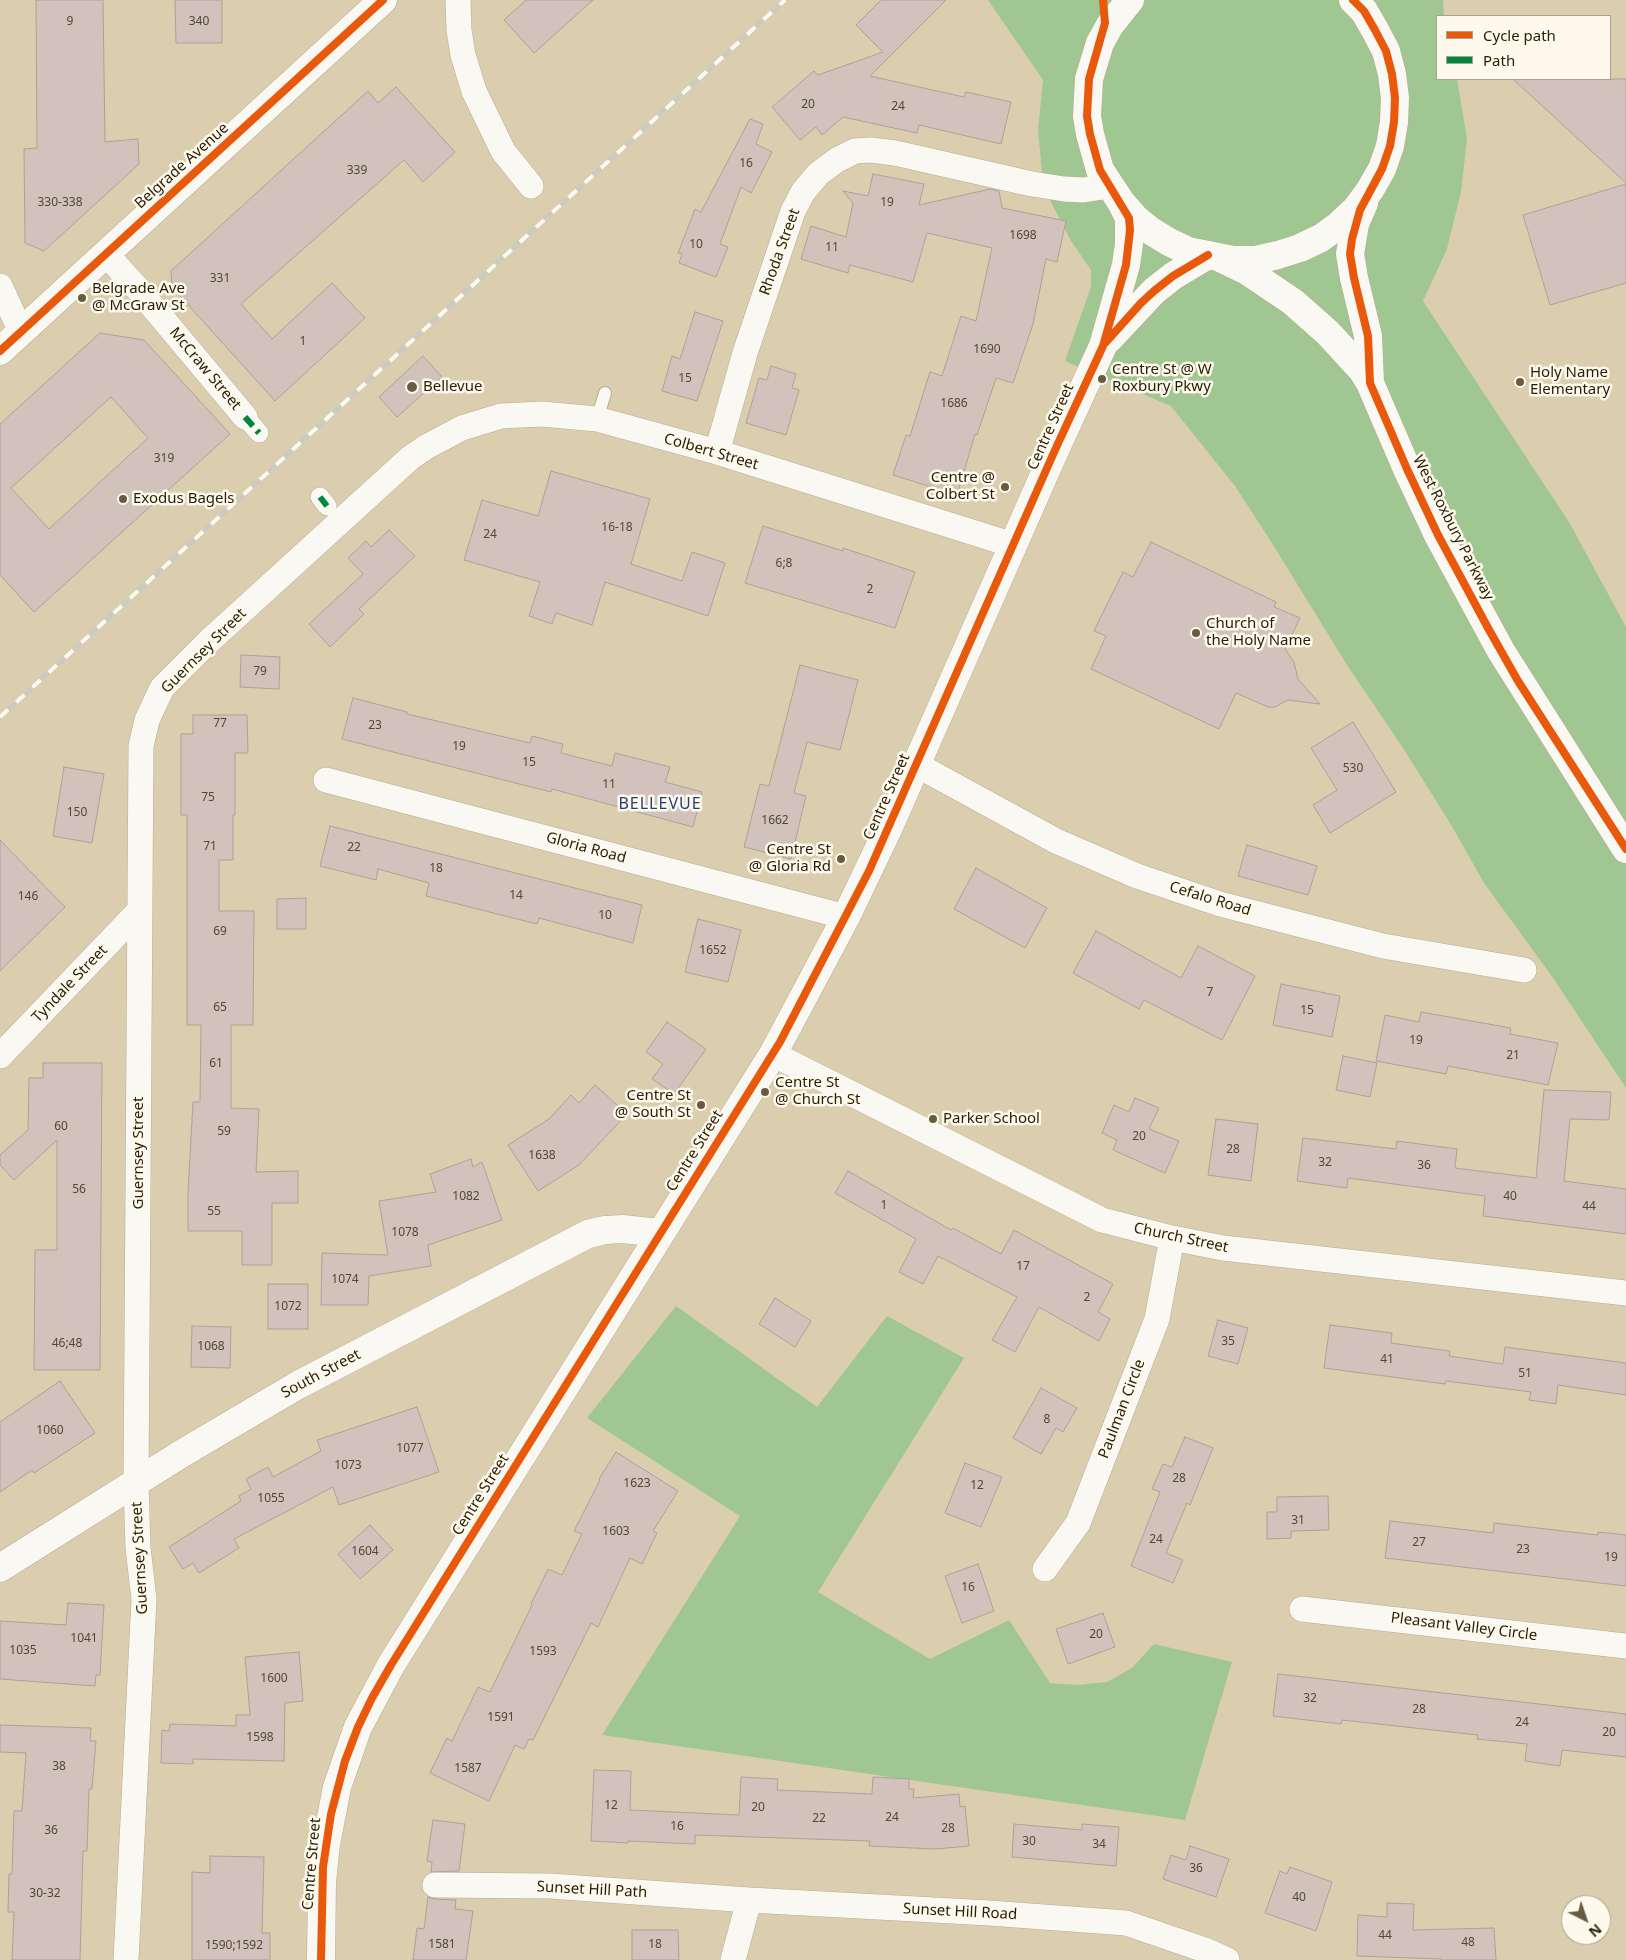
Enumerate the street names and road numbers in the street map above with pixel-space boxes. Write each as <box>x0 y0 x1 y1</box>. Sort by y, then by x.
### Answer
street label: Belgrade Avenue <box>131 119 233 213</box>
street label: Rhoda Street <box>756 206 804 298</box>
street label: McCraw Street <box>165 324 245 414</box>
street label: Centre Street <box>1024 381 1078 473</box>
street label: Colbert Street <box>662 430 760 474</box>
street label: West Roxbury Parkway <box>1409 452 1497 604</box>
street label: Guernsey Street <box>158 605 250 697</box>
street label: Centre Street <box>860 751 914 843</box>
street label: Gloria Road <box>544 829 628 867</box>
street label: Cefalo Road <box>1167 878 1253 920</box>
street label: Tyndale Street <box>29 942 111 1026</box>
street label: Guernsey Street <box>130 1097 148 1209</box>
street label: Centre Street <box>663 1107 727 1195</box>
street label: Church Street <box>1132 1219 1230 1257</box>
street label: South Street <box>278 1346 364 1402</box>
street label: Paulman Circle <box>1095 1357 1149 1461</box>
street label: Centre Street <box>449 1451 513 1539</box>
street label: Guernsey Street <box>128 1501 152 1615</box>
street label: Pleasant Valley Circle <box>1390 1609 1538 1645</box>
street label: Centre Street <box>299 1817 325 1911</box>
street label: Sunset Hill Path <box>536 1878 648 1902</box>
street label: Sunset Hill Road <box>902 1900 1018 1924</box>

